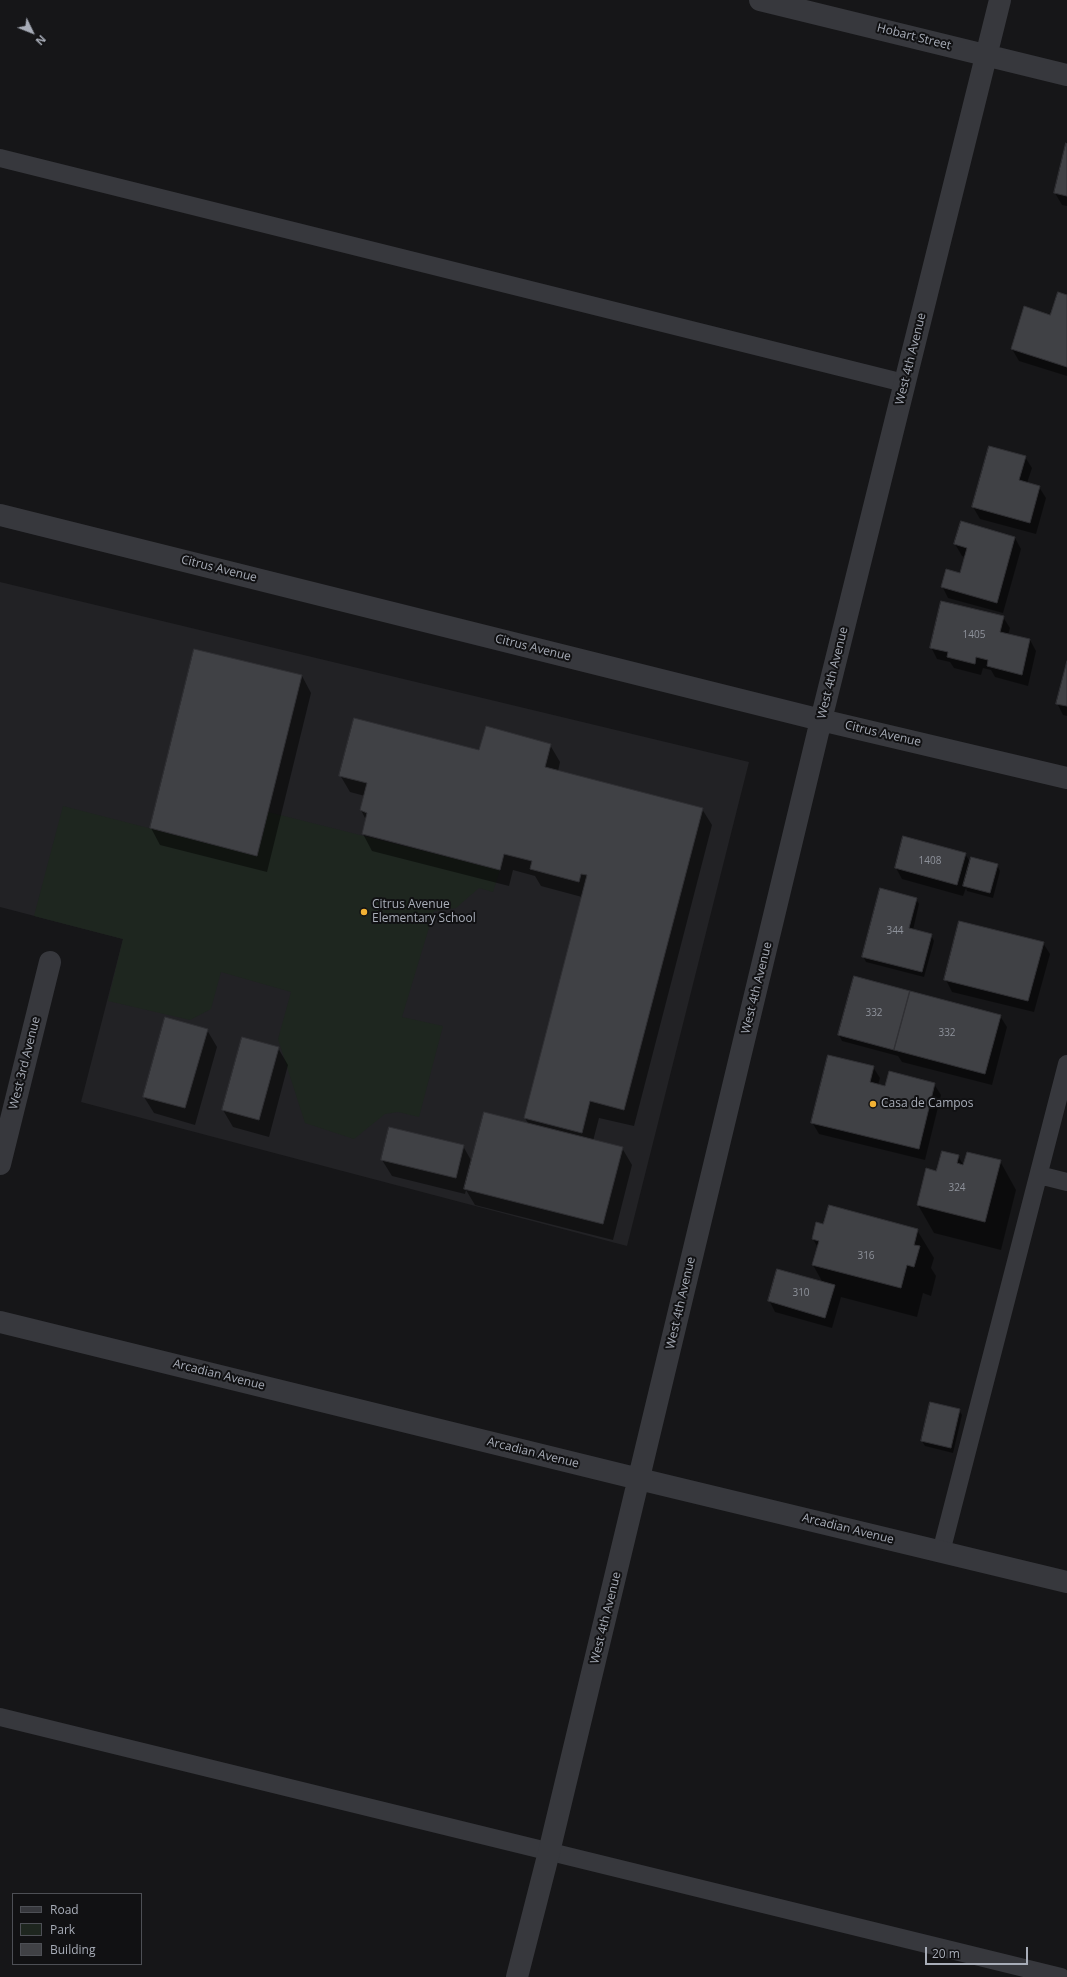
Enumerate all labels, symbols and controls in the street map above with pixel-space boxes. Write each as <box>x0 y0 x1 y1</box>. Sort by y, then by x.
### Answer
north arrow <box>12 12 52 52</box>
street label: Hobart Street <box>875 21 953 53</box>
text: N <box>33 32 50 49</box>
street label: West 4th Avenue <box>893 311 929 407</box>
street label: Citrus Avenue <box>180 553 258 585</box>
street label: West 4th Avenue <box>815 625 851 721</box>
house number: 1405 <box>963 629 985 641</box>
street label: Citrus Avenue <box>494 632 572 664</box>
street label: Citrus Avenue <box>844 718 922 750</box>
house number: 1408 <box>919 855 941 867</box>
place label: Citrus Avenue Elementary School <box>372 898 476 926</box>
marker: Citrus Avenue Elementary School <box>359 907 369 917</box>
house number: 344 <box>886 925 904 937</box>
street label: West 4th Avenue <box>739 940 775 1036</box>
house number: 332 <box>865 1007 883 1019</box>
street label: West 3rd Avenue <box>7 1015 43 1111</box>
house number: 332 <box>938 1027 956 1039</box>
place label: Casa de Campos <box>881 1097 974 1111</box>
marker: Casa de Campos <box>868 1099 878 1109</box>
house number: 324 <box>948 1182 966 1194</box>
house number: 316 <box>857 1250 875 1262</box>
street label: West 4th Avenue <box>663 1255 699 1351</box>
house number: 310 <box>792 1287 810 1299</box>
street label: Arcadian Avenue <box>172 1357 266 1393</box>
street label: Arcadian Avenue <box>486 1435 580 1471</box>
street label: Arcadian Avenue <box>801 1511 895 1547</box>
street label: West 4th Avenue <box>588 1570 624 1666</box>
legend <box>12 1893 142 1965</box>
text: Road <box>50 1901 79 1918</box>
text: Park <box>50 1921 75 1938</box>
scale bar <box>927 1939 1030 1965</box>
text: Building <box>50 1941 95 1958</box>
text: 20 m <box>932 1945 960 1962</box>

